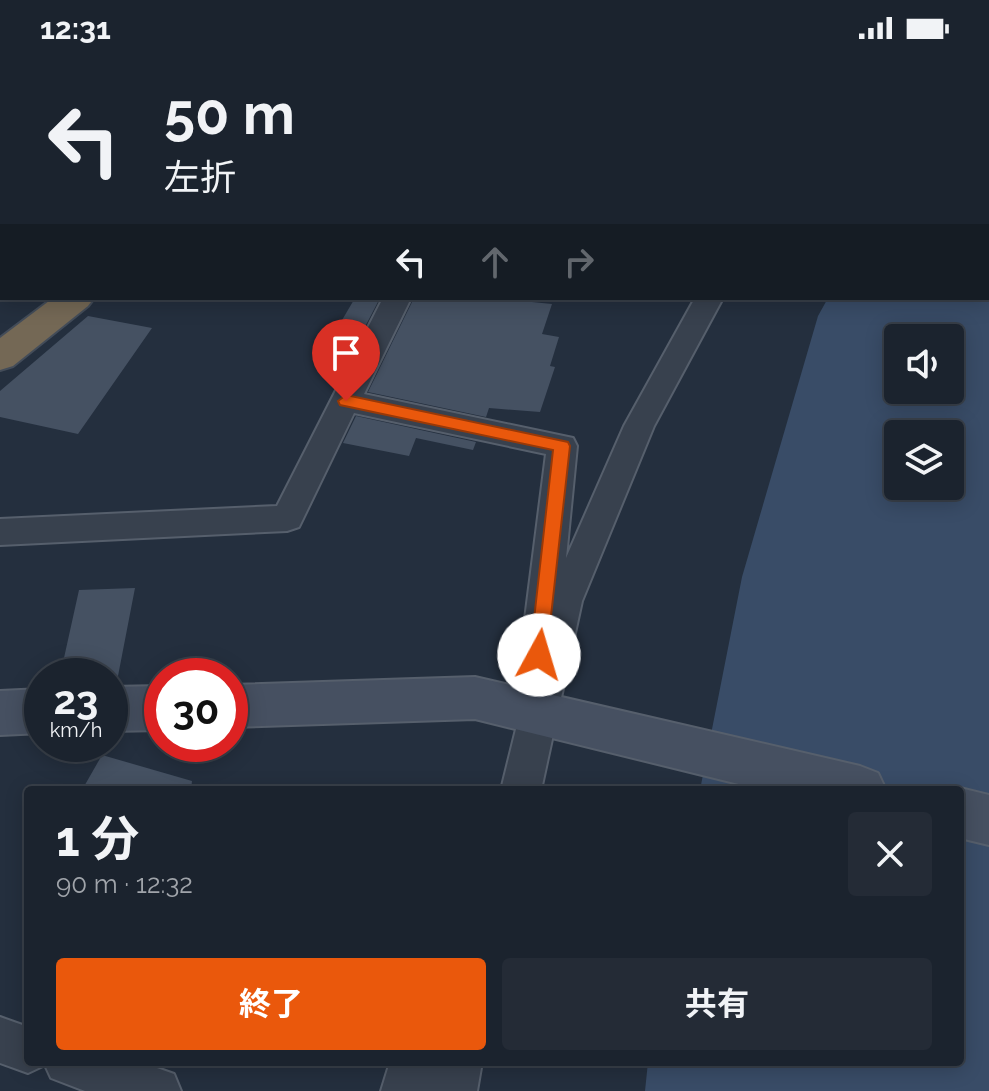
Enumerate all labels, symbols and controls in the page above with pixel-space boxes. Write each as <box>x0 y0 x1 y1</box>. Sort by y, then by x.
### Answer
text: 12:31 <box>40 11 111 46</box>
text: 50 m <box>164 81 295 147</box>
icon: left <box>32 88 136 192</box>
text: 左折 <box>164 156 236 198</box>
icon: left <box>389 240 433 284</box>
icon: ahead <box>473 240 517 284</box>
icon: right <box>557 240 601 284</box>
pin <box>312 319 380 401</box>
map controls <box>884 324 964 500</box>
button: sound <box>884 324 964 404</box>
icon: arrive <box>324 331 368 375</box>
button: layers <box>884 420 964 500</box>
position arrow <box>497 613 581 697</box>
speed limit sign: 30 <box>144 658 248 762</box>
text: 23 <box>54 676 98 723</box>
text: km/h <box>50 718 102 742</box>
text: 1 分 <box>56 811 139 867</box>
button: close <box>848 812 932 896</box>
text: 90 m · 12:32 <box>56 869 193 899</box>
button: 終了 <box>56 958 486 1050</box>
button: 共有 <box>502 958 932 1050</box>

